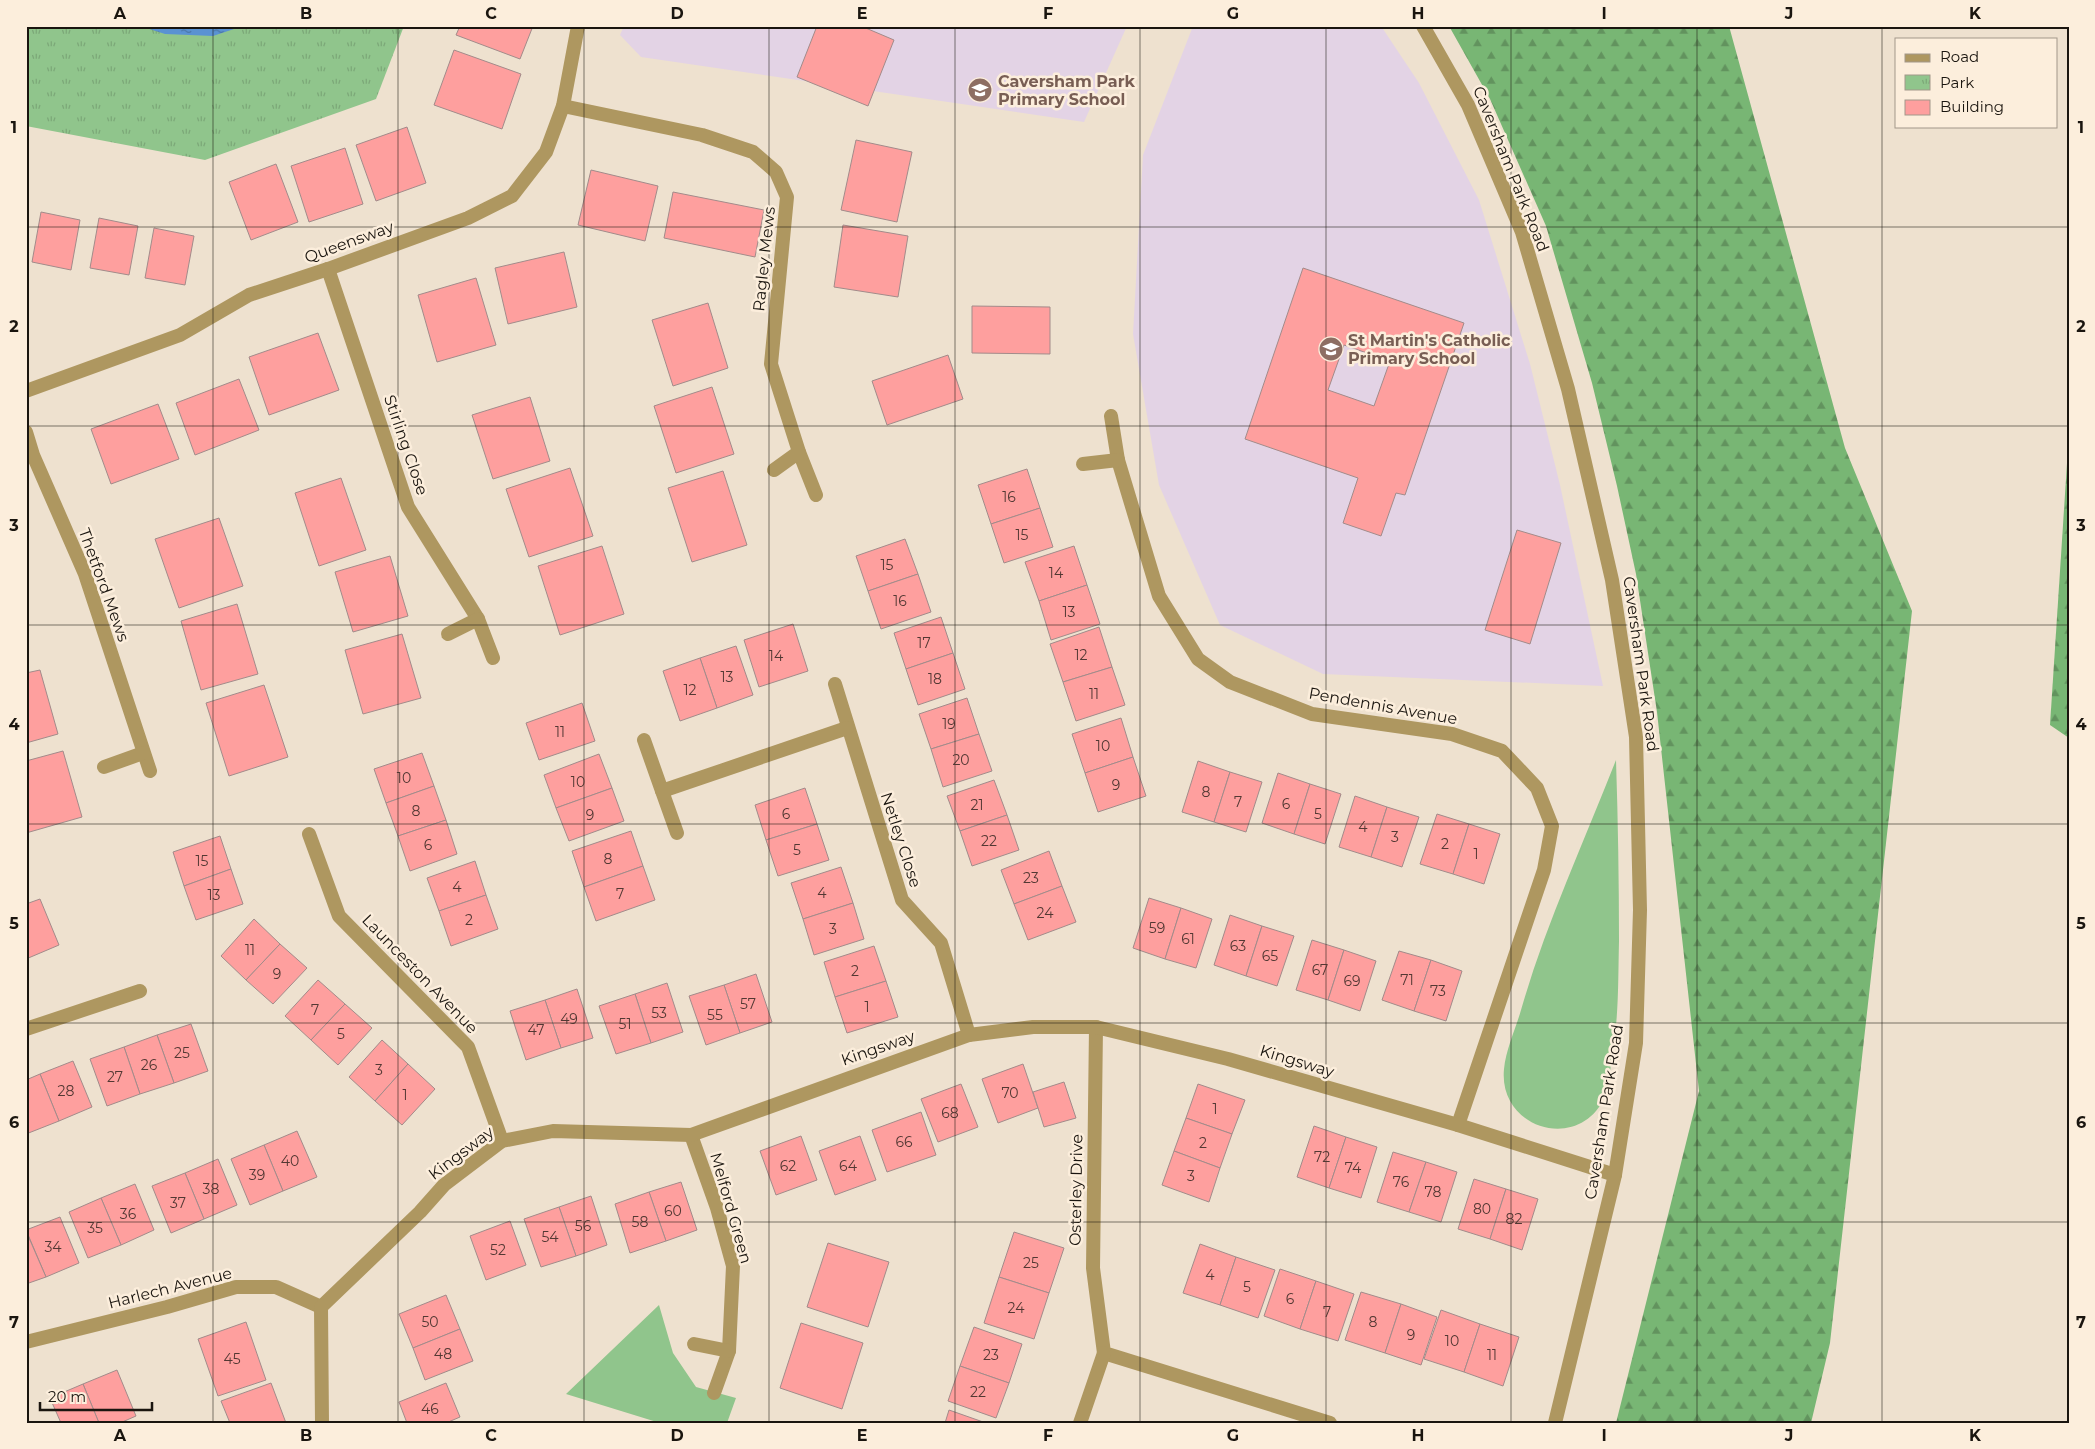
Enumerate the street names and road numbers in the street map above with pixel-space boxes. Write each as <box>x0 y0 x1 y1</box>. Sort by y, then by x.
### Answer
street label: Caversham Park Road <box>1469 83 1553 255</box>
street label: Ragley Mews <box>749 206 779 312</box>
street label: Queensway <box>302 217 396 267</box>
street label: Stirling Close <box>380 392 432 498</box>
street label: Thetford Mews <box>75 526 133 644</box>
street label: Caversham Park Road <box>1619 575 1663 753</box>
street label: Pendennis Avenue <box>1307 684 1459 728</box>
street label: Netley Close <box>877 790 925 890</box>
street label: Launceston Avenue <box>358 910 482 1038</box>
street label: Caversham Park Road <box>1581 1023 1627 1201</box>
street label: Kingsway <box>839 1026 918 1069</box>
street label: Kingsway <box>1258 1041 1337 1081</box>
street label: Kingsway <box>425 1122 498 1184</box>
street label: Osterley Drive <box>1066 1134 1086 1246</box>
street label: Melford Green <box>706 1150 756 1266</box>
street label: Harlech Avenue <box>106 1263 234 1313</box>

